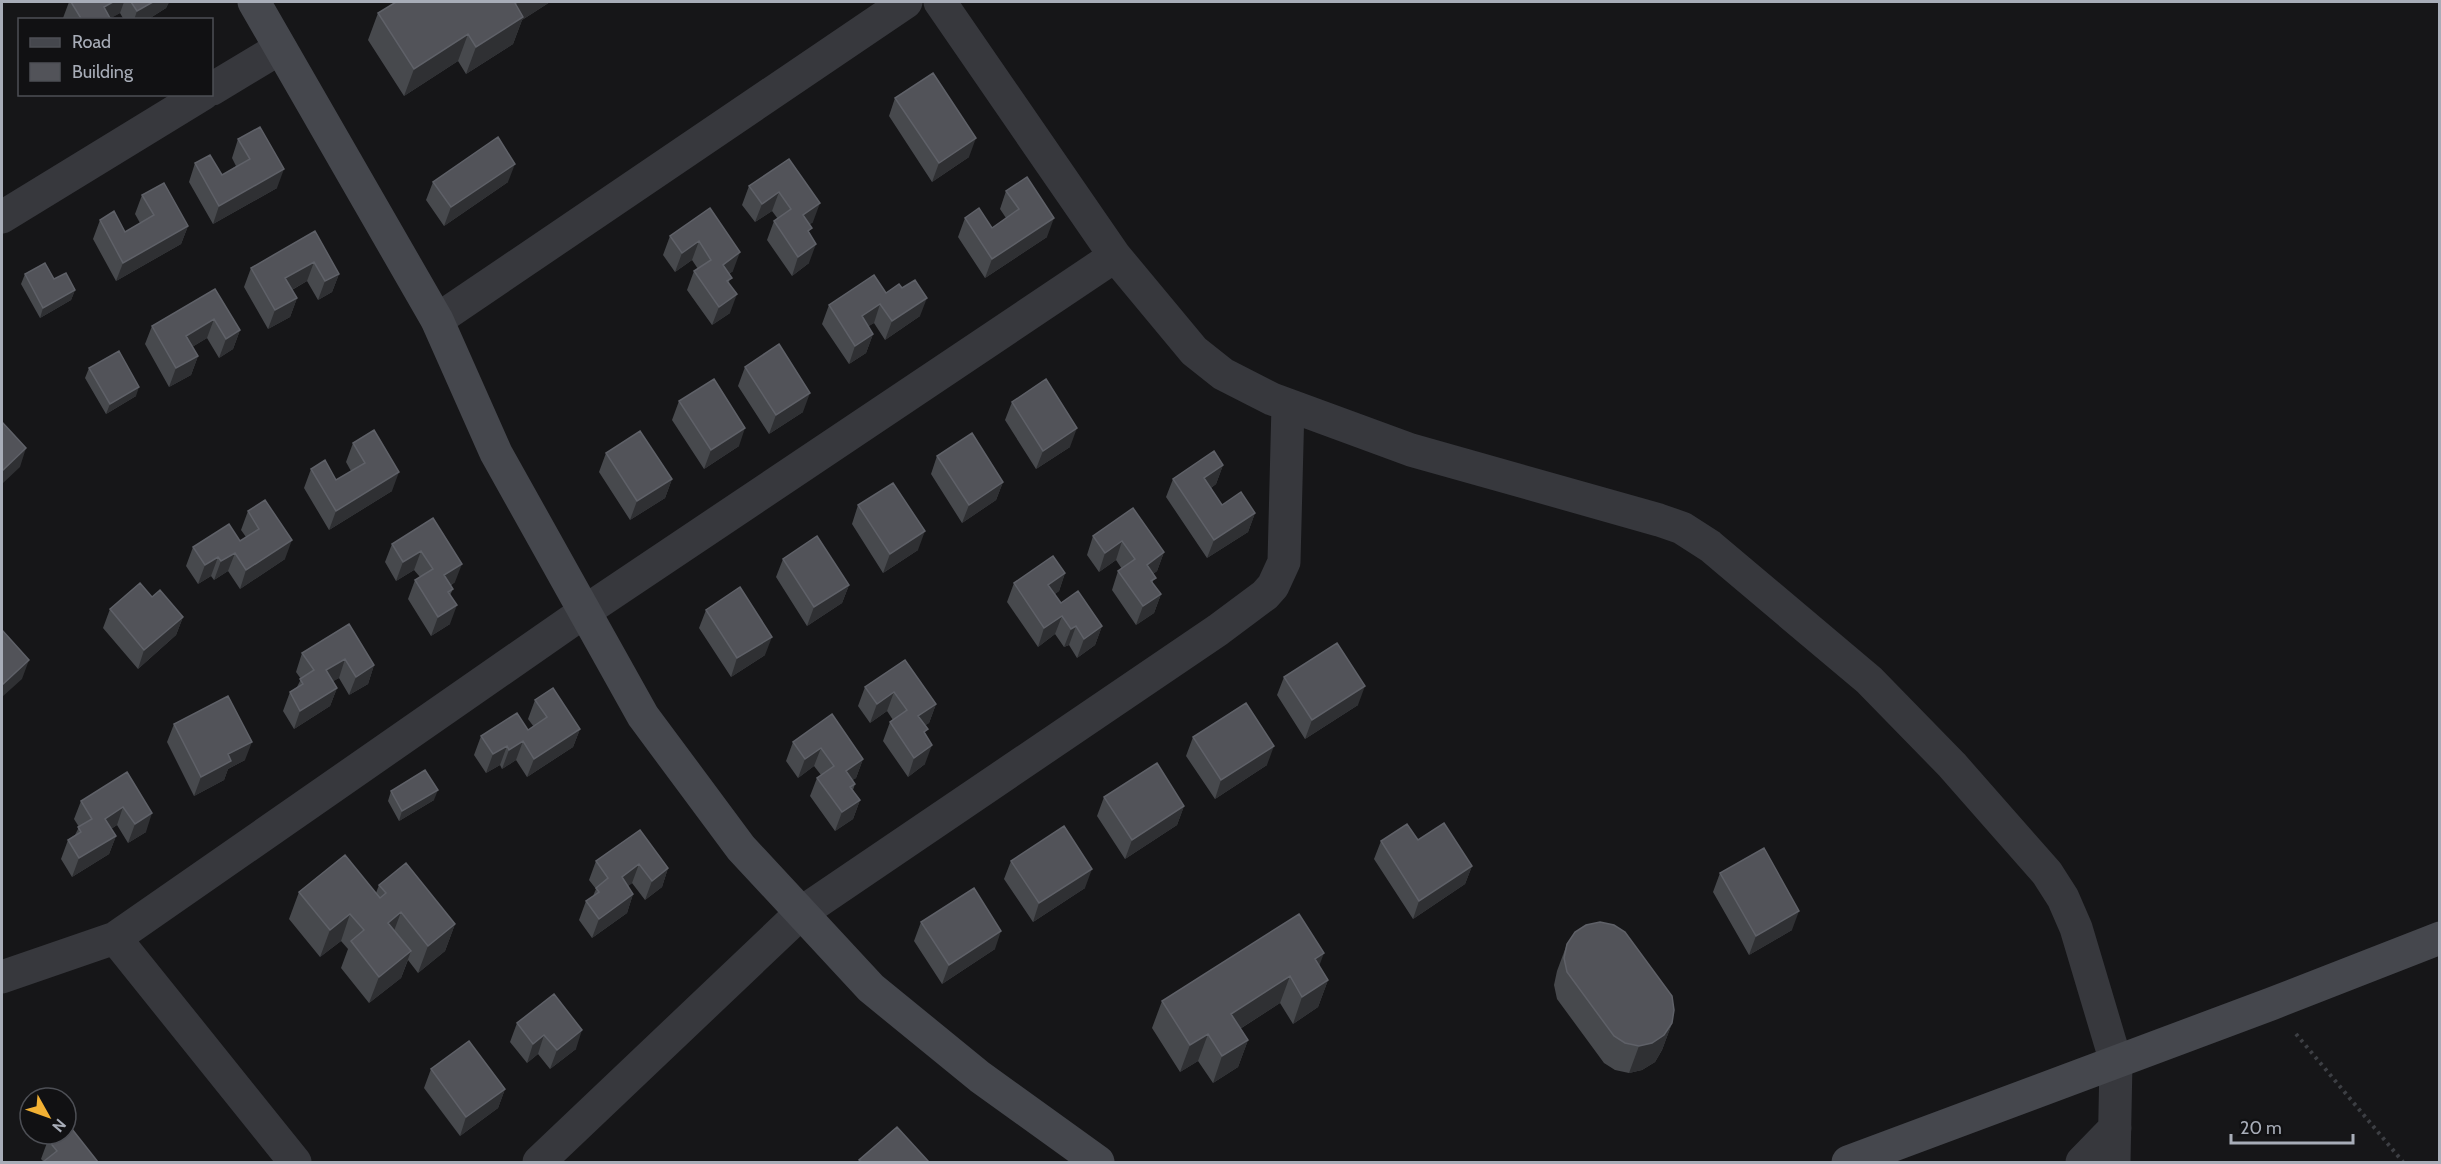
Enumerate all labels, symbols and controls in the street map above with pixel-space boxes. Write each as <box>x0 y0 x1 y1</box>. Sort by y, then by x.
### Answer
legend <box>18 18 213 96</box>
text: Road <box>72 31 111 53</box>
text: Building <box>72 61 134 83</box>
north arrow <box>18 1086 78 1146</box>
scale bar <box>2231 1107 2352 1145</box>
text: N <box>48 1115 70 1136</box>
text: 20 m <box>2240 1117 2282 1139</box>

